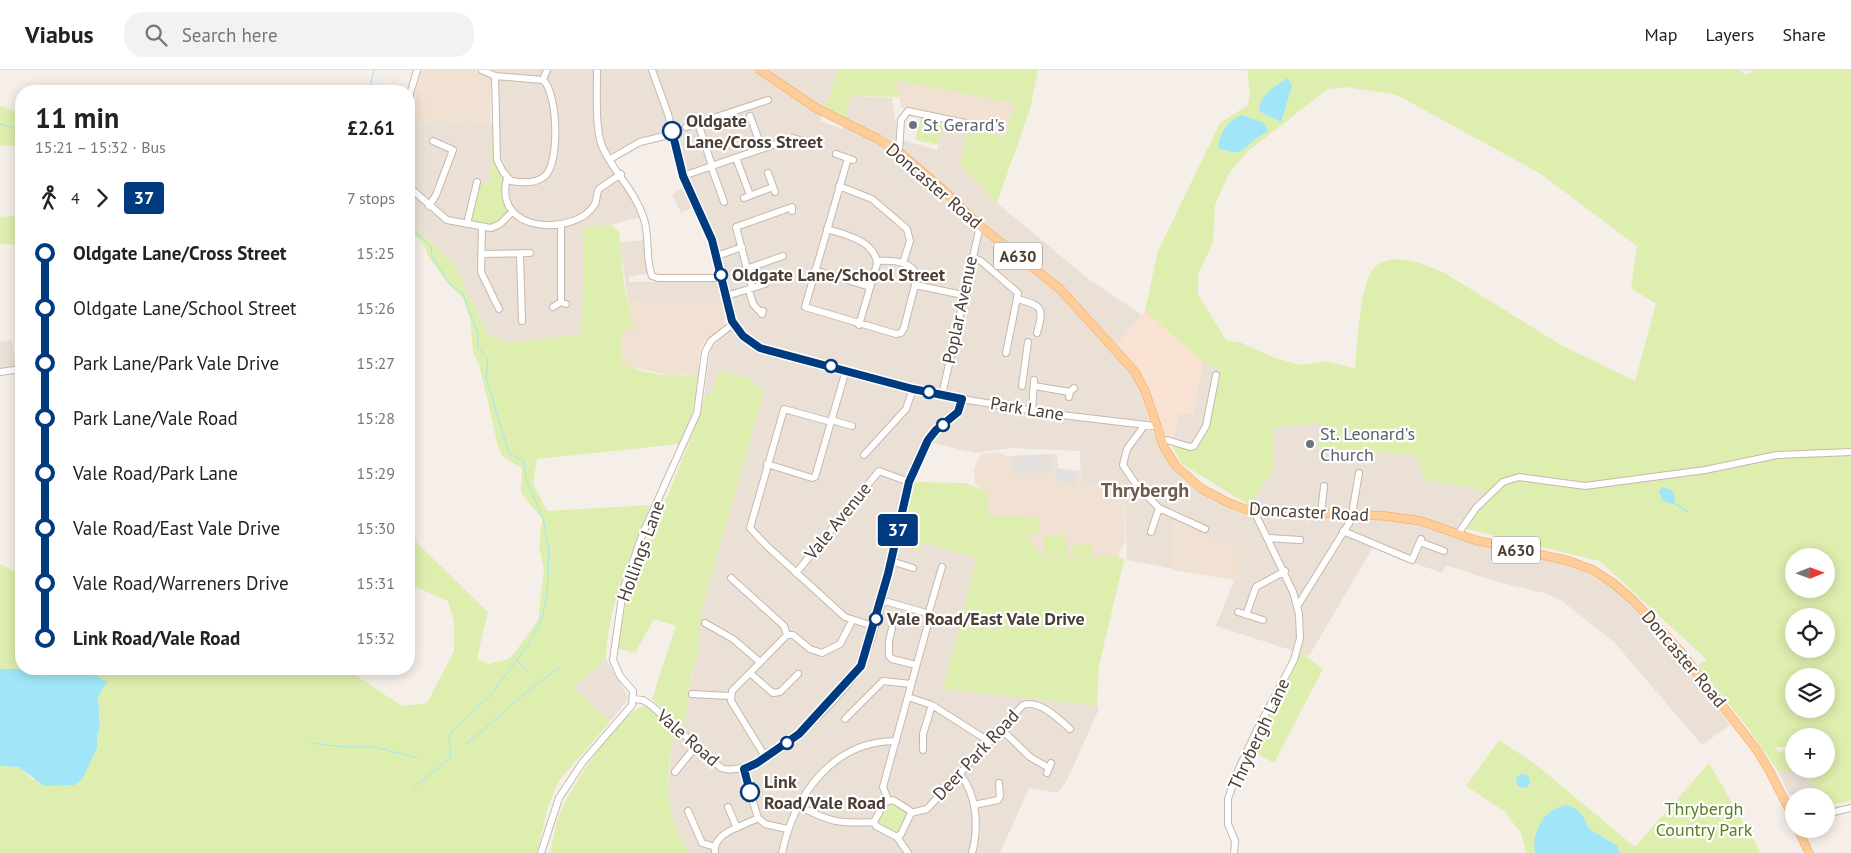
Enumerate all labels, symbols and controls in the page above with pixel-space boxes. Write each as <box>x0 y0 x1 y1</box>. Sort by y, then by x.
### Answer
search box <box>124 12 474 57</box>
text: Viabus <box>25 19 94 50</box>
icon: search <box>142 21 170 49</box>
text: Search here <box>182 23 278 47</box>
text: Map <box>1645 23 1677 46</box>
text: Layers <box>1705 23 1754 46</box>
text: Share <box>1782 23 1826 46</box>
text: 11 min <box>35 99 119 136</box>
place label: Oldgate Lane/Cross Street <box>686 109 823 153</box>
place label: St Gerard's <box>923 113 1005 136</box>
text: £2.61 <box>347 116 395 140</box>
marker: St Gerard's <box>907 119 919 131</box>
marker: Oldgate Lane/Cross Street <box>662 121 682 141</box>
text: 15:21 – 15:32 · Bus <box>35 137 166 157</box>
street label: Doncaster Road <box>882 138 987 234</box>
icon: walk <box>35 184 63 212</box>
icon: forward <box>88 184 116 212</box>
text: 37 <box>134 186 154 209</box>
text: 4 <box>71 188 80 208</box>
text: 7 stops <box>347 188 395 208</box>
text: Oldgate Lane/Cross Street <box>73 241 286 265</box>
road number: A630 <box>994 242 1042 270</box>
text: 15:25 <box>357 243 395 263</box>
street label: Poplar Avenue <box>937 254 982 366</box>
place label: Oldgate Lane/School Street <box>732 263 946 286</box>
marker: Oldgate Lane/School Street <box>714 268 728 282</box>
text: Oldgate Lane/School Street <box>73 296 297 320</box>
text: 15:26 <box>357 298 395 318</box>
text: Park Lane/Park Vale Drive <box>73 351 279 375</box>
text: 15:27 <box>357 353 395 373</box>
unlabelled marker <box>824 359 838 373</box>
unlabelled marker <box>922 385 936 399</box>
street label: Park Lane <box>989 391 1066 426</box>
text: Park Lane/Vale Road <box>73 406 238 430</box>
text: 15:28 <box>357 408 395 428</box>
unlabelled marker <box>936 418 950 432</box>
place label: St. Leonard's Church <box>1320 422 1415 466</box>
marker: St. Leonard's Church <box>1304 438 1316 450</box>
text: Vale Road/Park Lane <box>73 461 238 485</box>
text: 15:29 <box>357 463 395 483</box>
street label: Vale Avenue <box>799 477 876 565</box>
district label: Thrybergh <box>1101 477 1189 503</box>
street label: Hollings Lane <box>612 497 669 604</box>
street label: Doncaster Road <box>1249 497 1370 526</box>
line badge: 37 <box>876 514 920 546</box>
text: Vale Road/East Vale Drive <box>73 516 280 540</box>
text: 15:30 <box>357 518 395 538</box>
text: 37 <box>888 518 908 541</box>
road number: A630 <box>1492 536 1540 564</box>
north arrow <box>1785 548 1835 598</box>
map controls <box>1785 548 1835 838</box>
text: Vale Road/Warreners Drive <box>73 571 289 595</box>
text: 15:31 <box>357 573 395 593</box>
street label: Doncaster Road <box>1637 605 1732 712</box>
place label: Vale Road/East Vale Drive <box>886 607 1085 630</box>
button: locate <box>1785 608 1835 658</box>
marker: Vale Road/East Vale Drive <box>869 612 883 626</box>
text: Link Road/Vale Road <box>73 626 240 650</box>
text: 15:32 <box>357 628 395 648</box>
button: layers <box>1785 668 1835 718</box>
street label: Thrybergh Lane <box>1223 674 1294 793</box>
street label: Vale Road <box>652 703 724 771</box>
street label: Deer Park Road <box>928 704 1024 805</box>
button: + <box>1785 728 1835 778</box>
unlabelled marker <box>780 736 794 750</box>
place label: Link Road/Vale Road <box>764 770 886 814</box>
marker: Link Road/Vale Road <box>740 782 760 802</box>
button: − <box>1785 788 1835 838</box>
park label: Thrybergh Country Park <box>1656 797 1753 841</box>

